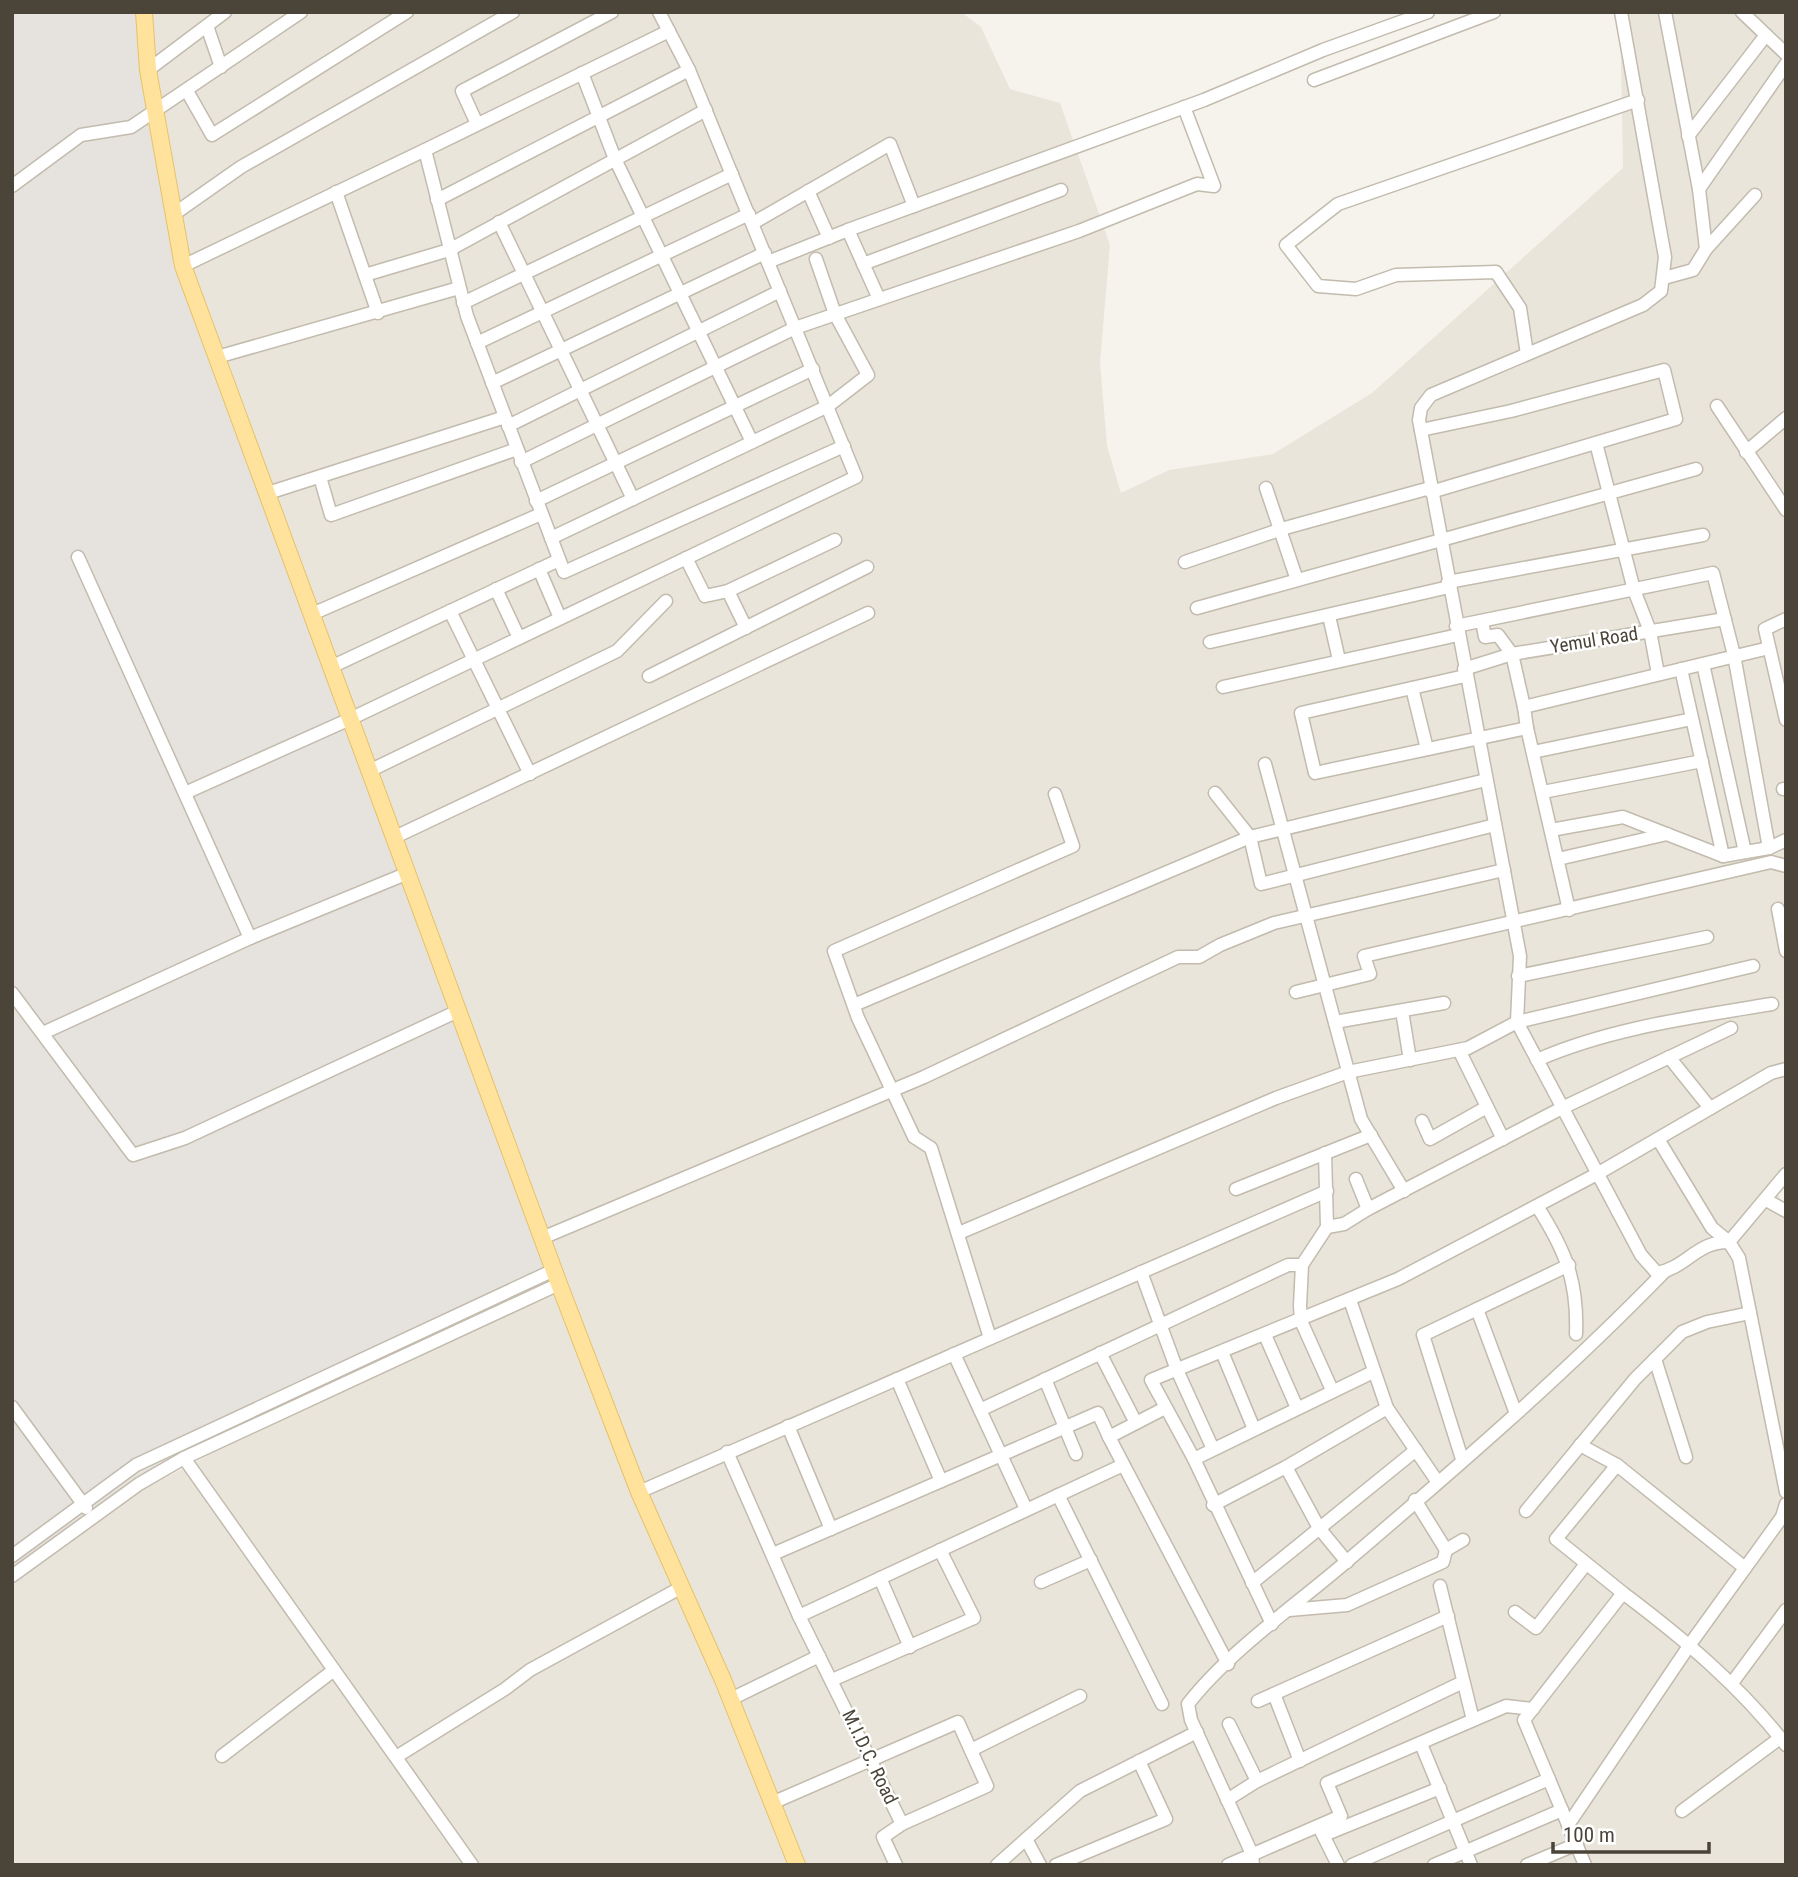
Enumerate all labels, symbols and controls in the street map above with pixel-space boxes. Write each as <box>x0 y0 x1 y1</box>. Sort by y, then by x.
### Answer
street label: Yemul Road <box>1548 622 1640 658</box>
street label: M.I.D.C. Road <box>837 1706 903 1808</box>
scale bar <box>1553 1811 1709 1855</box>
text: 100 m <box>1563 1823 1615 1847</box>

